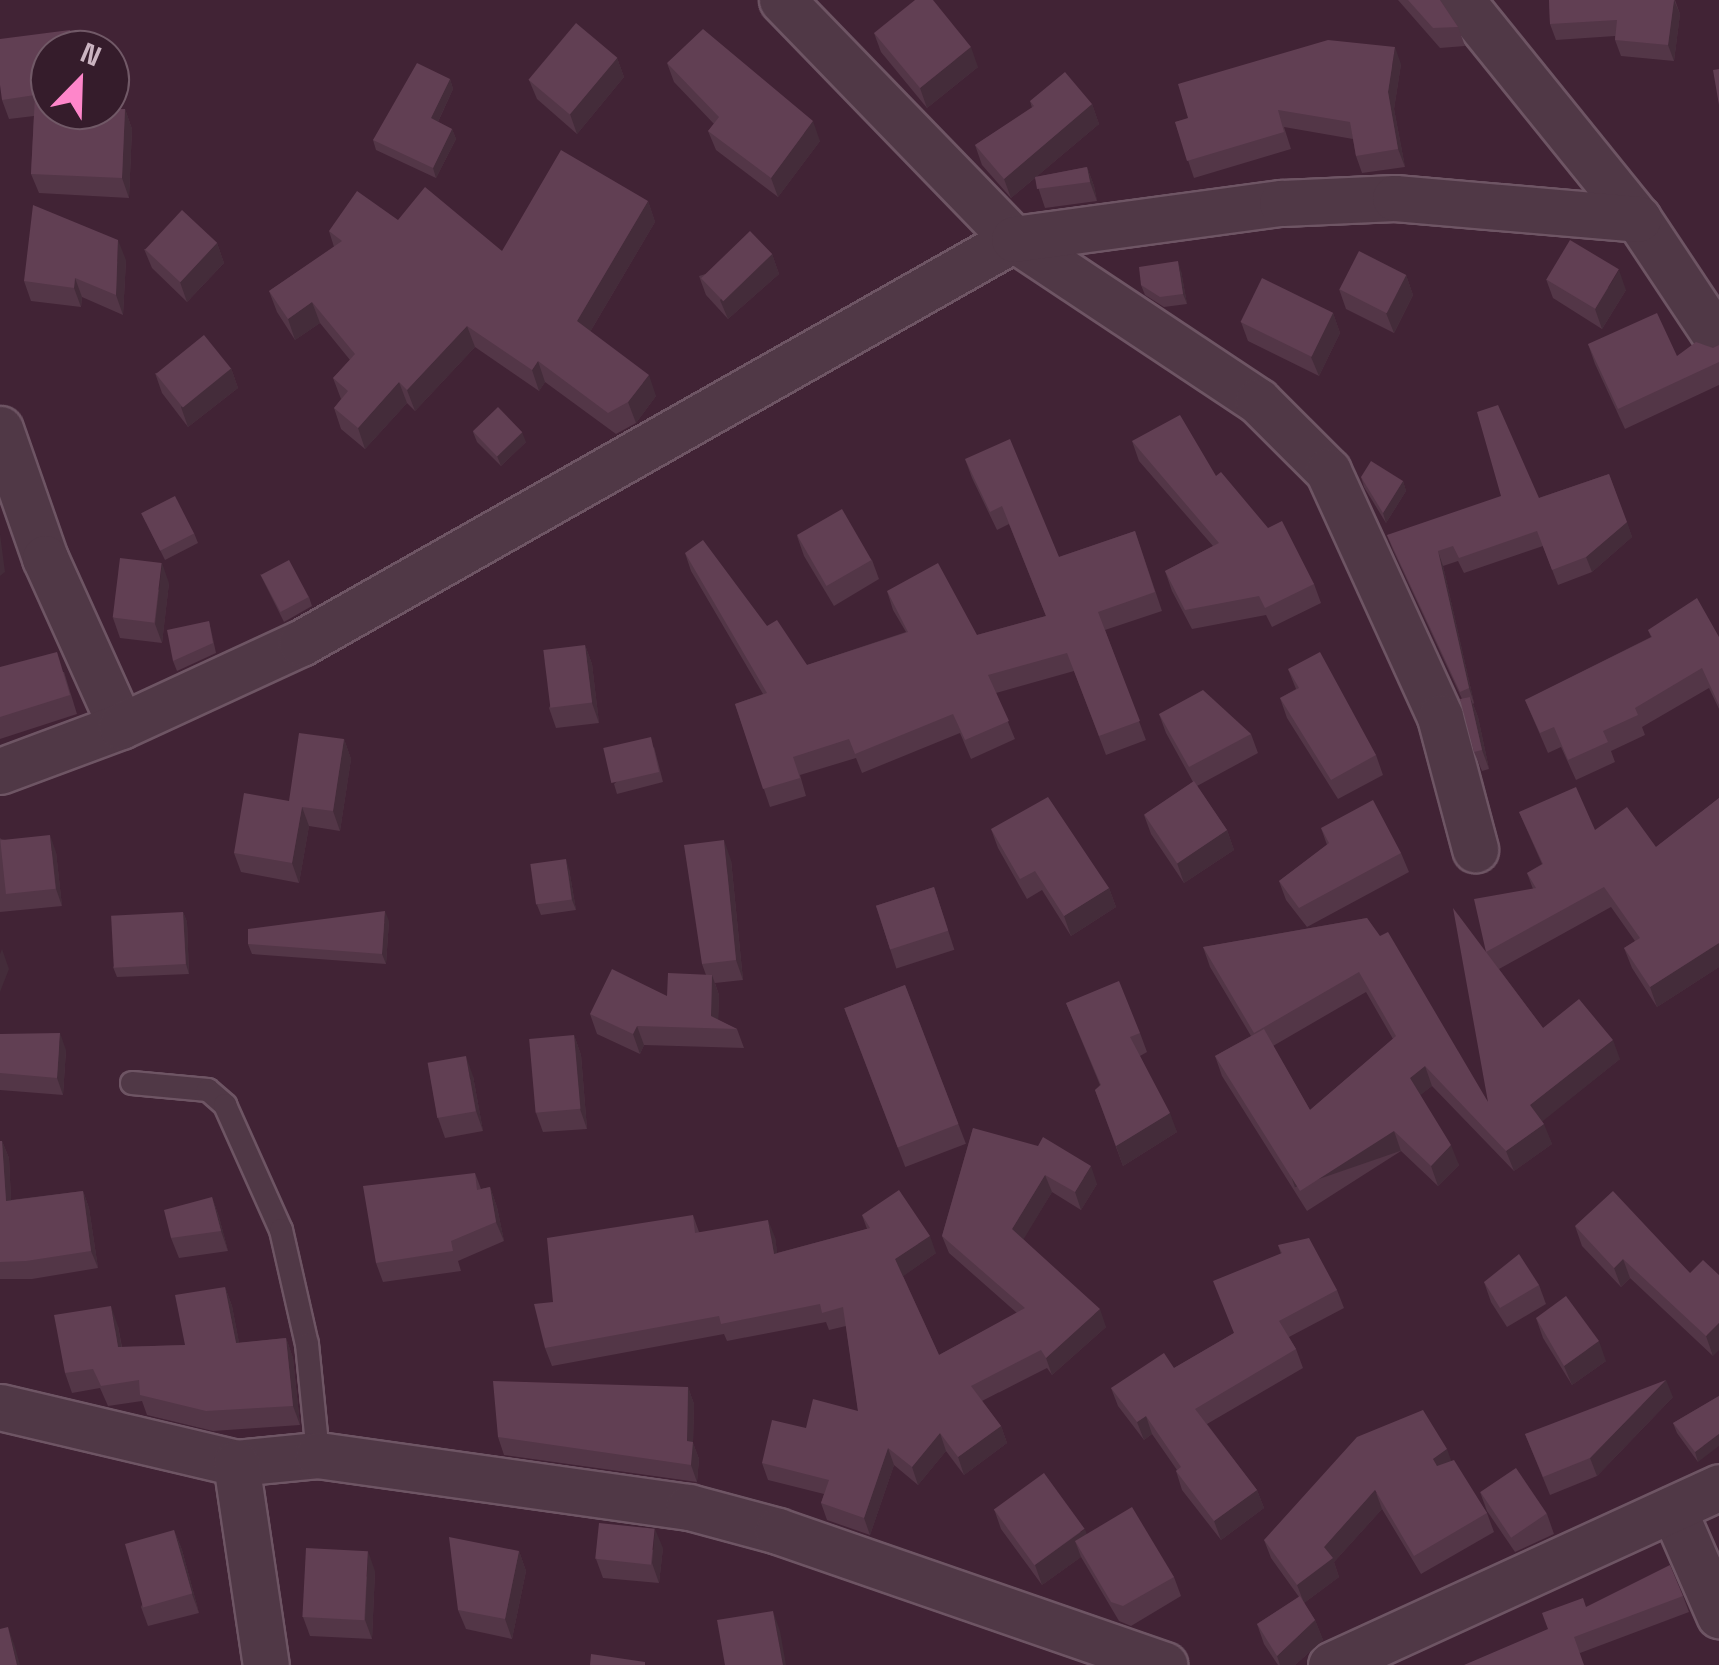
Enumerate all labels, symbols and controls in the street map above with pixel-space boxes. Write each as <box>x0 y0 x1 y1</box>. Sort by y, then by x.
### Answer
north arrow <box>30 30 130 130</box>
text: N <box>75 34 107 74</box>

